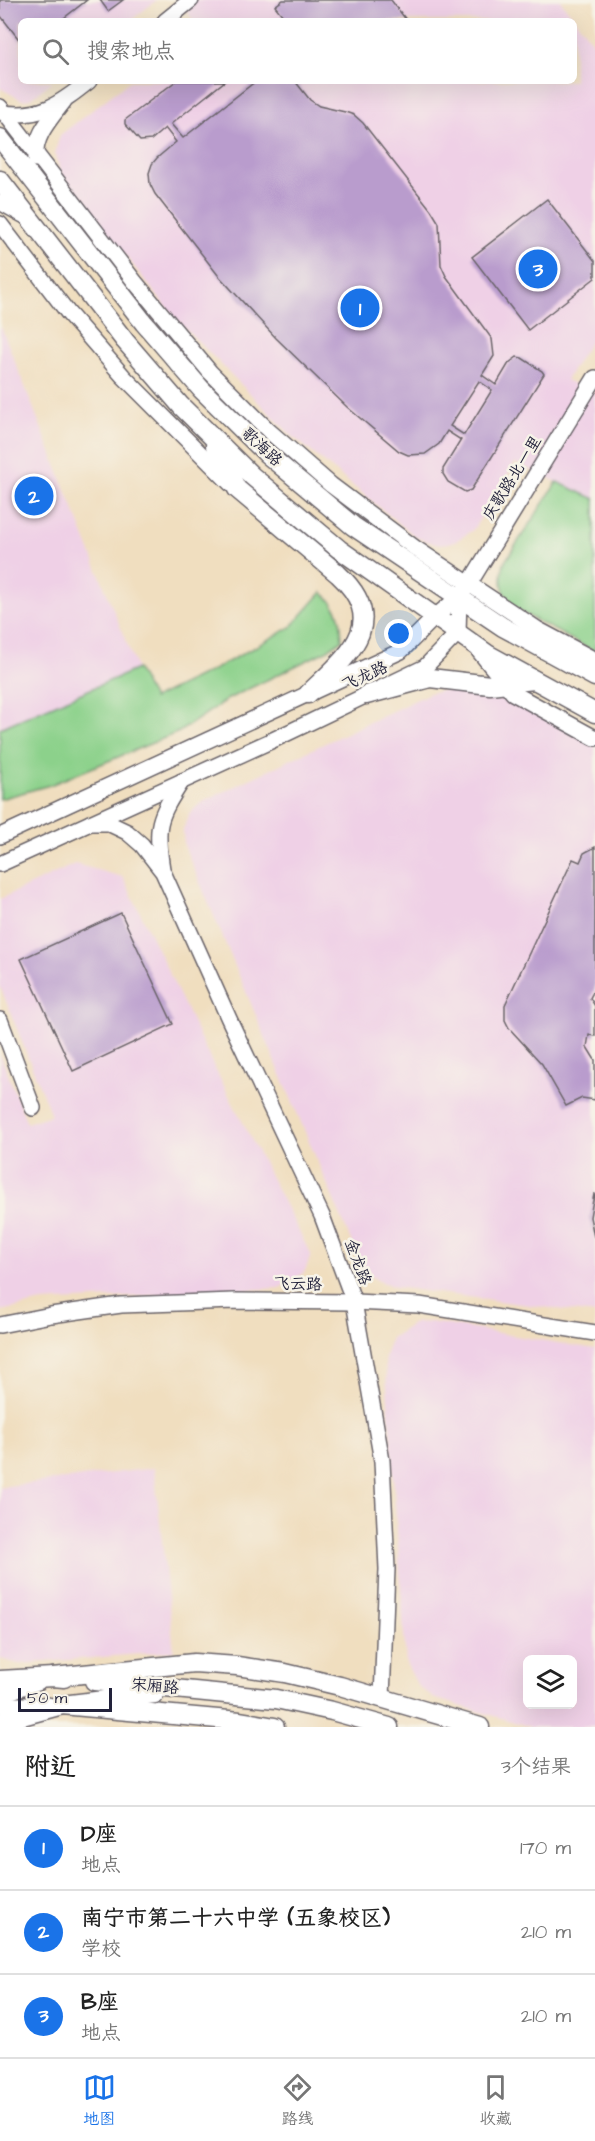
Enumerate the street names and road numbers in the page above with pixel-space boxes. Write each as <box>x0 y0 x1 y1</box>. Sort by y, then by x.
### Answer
street label: 歌海路 <box>237 423 287 471</box>
street label: 庆歌路北一里 <box>477 431 547 525</box>
street label: 飞龙路 <box>339 656 391 696</box>
street label: 金龙路 <box>339 1236 377 1288</box>
street label: 飞云路 <box>274 1273 322 1295</box>
street label: 宋厢路 <box>130 1673 180 1699</box>

